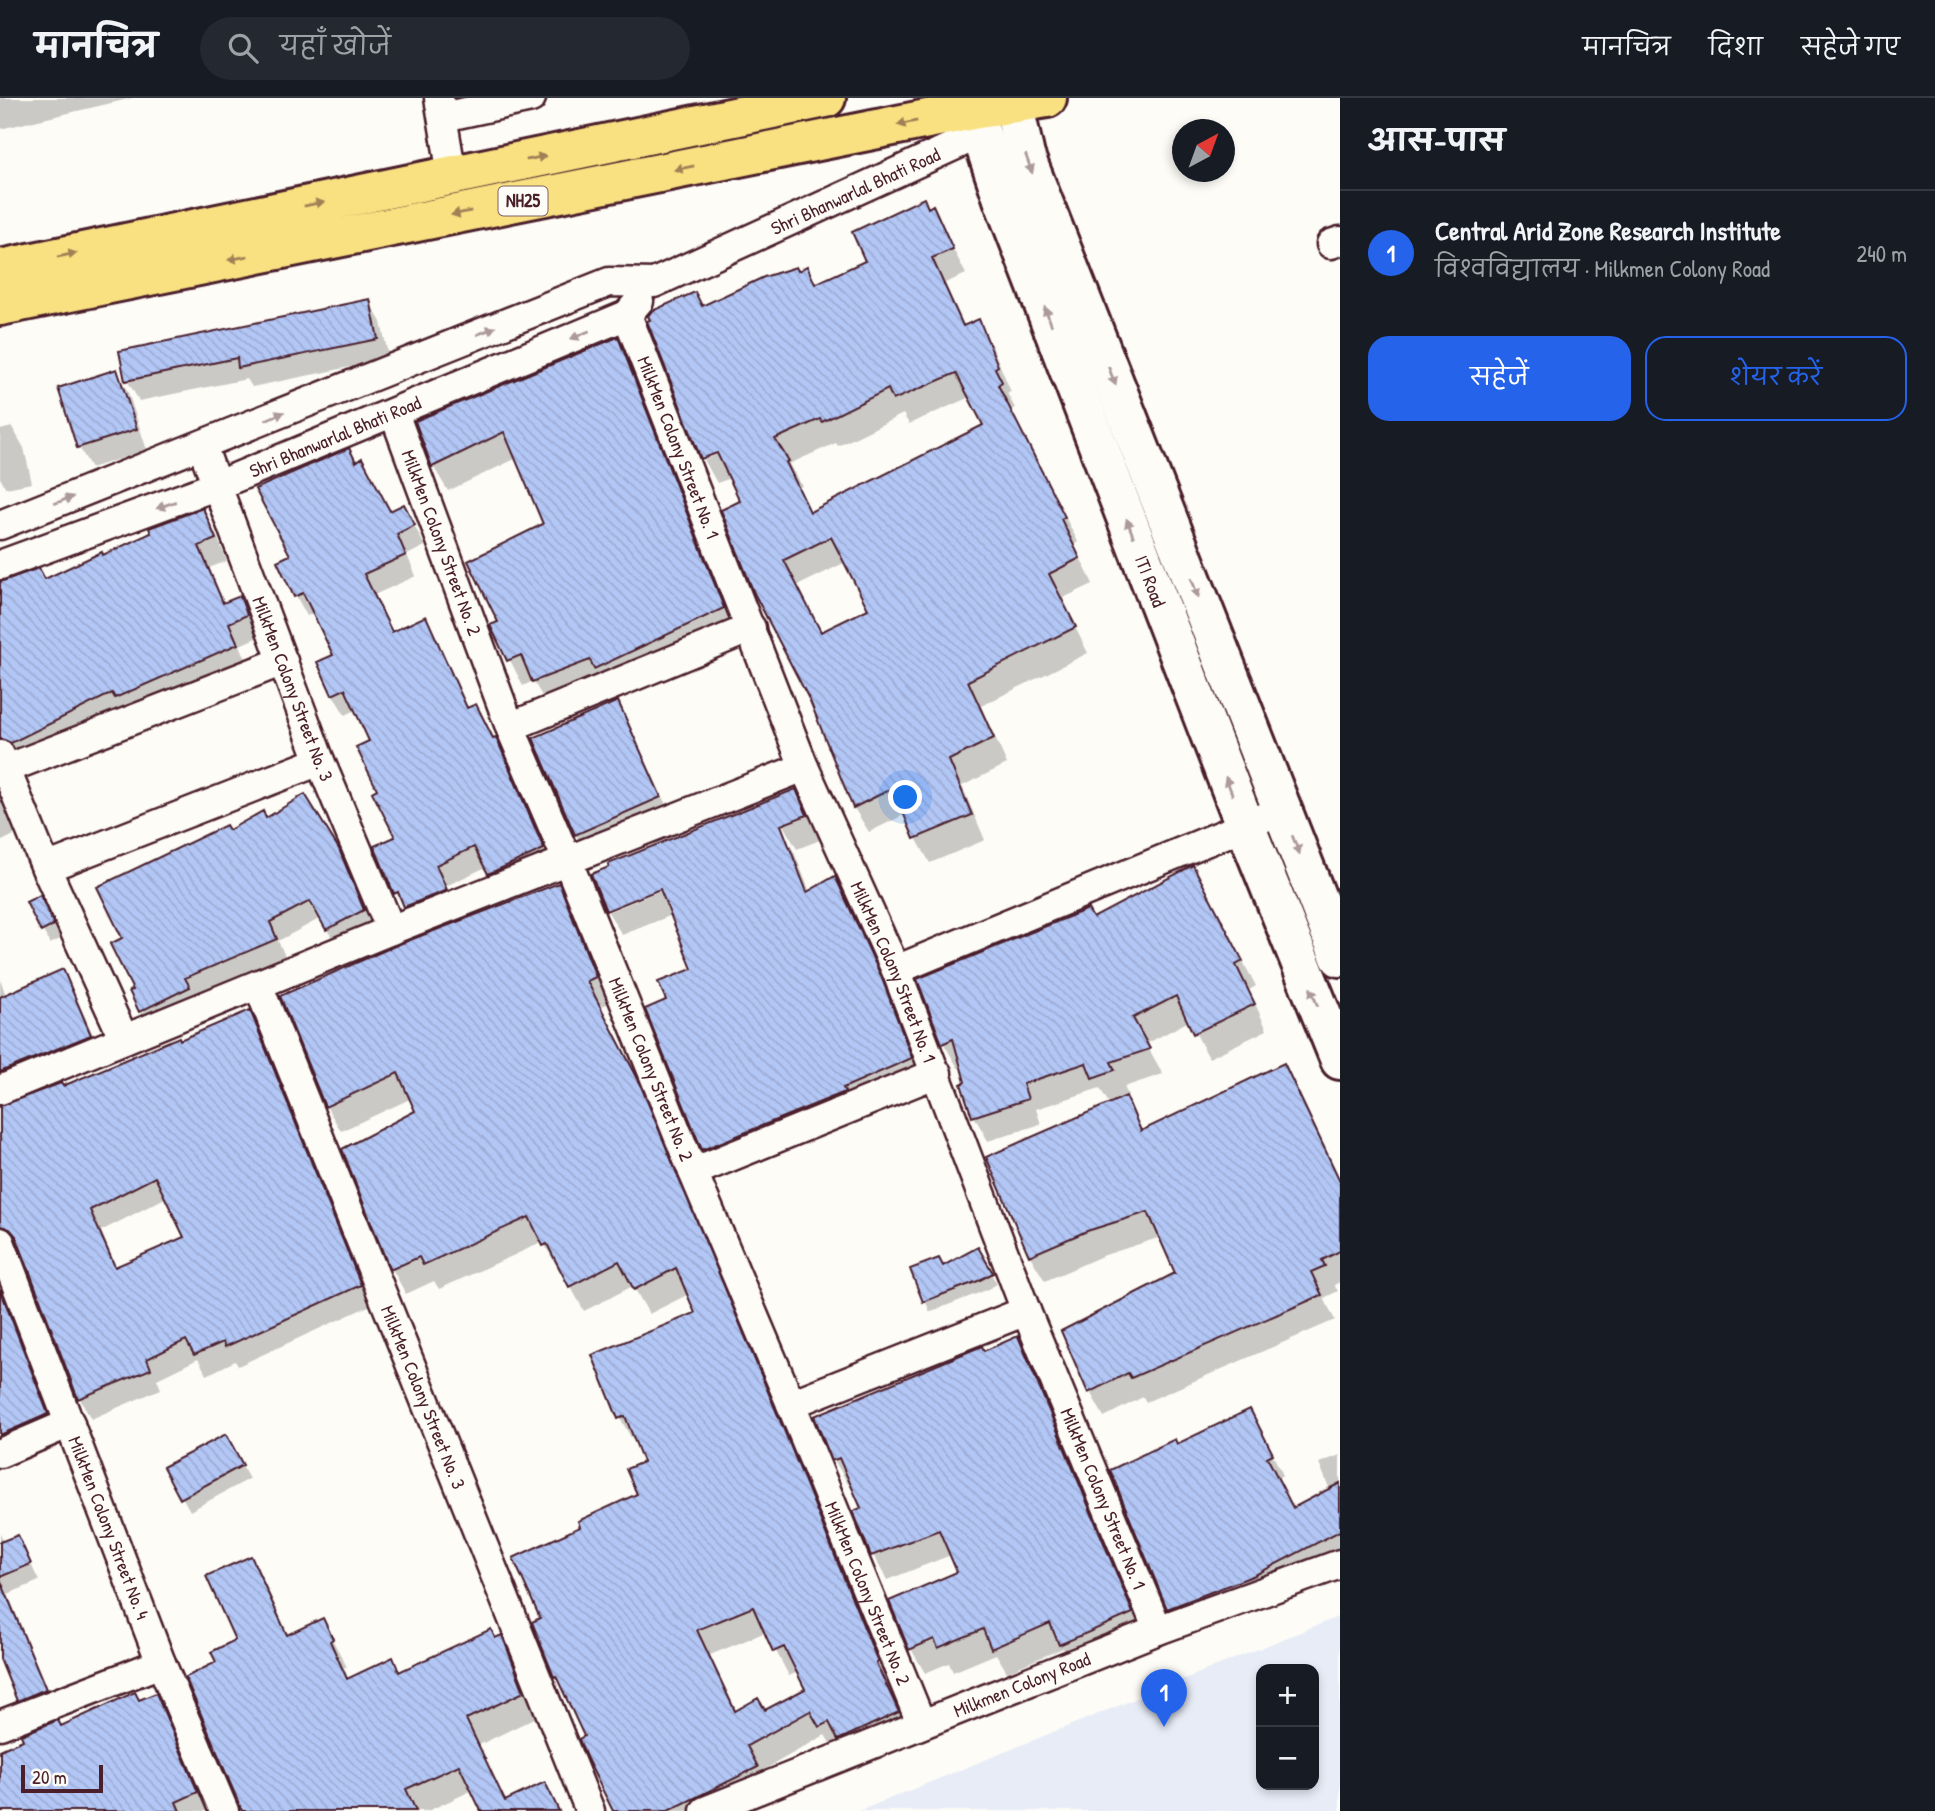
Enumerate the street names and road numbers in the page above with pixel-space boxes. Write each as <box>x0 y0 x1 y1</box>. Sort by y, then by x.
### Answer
street label: Shri Bhanwarlal Bhati Road <box>766 141 945 241</box>
road number: NH25 <box>498 186 548 216</box>
street label: MilkMen Colony Street No. 1 <box>631 352 726 542</box>
street label: Shri Bhanwarlal Bhati Road <box>245 389 425 484</box>
street label: MilkMen Colony Street No. 2 <box>396 446 488 639</box>
street label: ITI Road <box>1129 551 1173 611</box>
street label: MilkMen Colony Street No. 3 <box>246 592 340 785</box>
street label: MilkMen Colony Street No. 1 <box>844 877 943 1066</box>
street label: MilkMen Colony Street No. 2 <box>603 973 700 1165</box>
street label: MilkMen Colony Street No. 3 <box>375 1301 472 1493</box>
street label: MilkMen Colony Street No. 1 <box>1054 1404 1153 1593</box>
street label: MilkMen Colony Street No. 4 <box>62 1432 156 1623</box>
street label: MilkMen Colony Street No. 2 <box>819 1497 917 1689</box>
street label: Milkmen Colony Road <box>950 1645 1094 1723</box>

